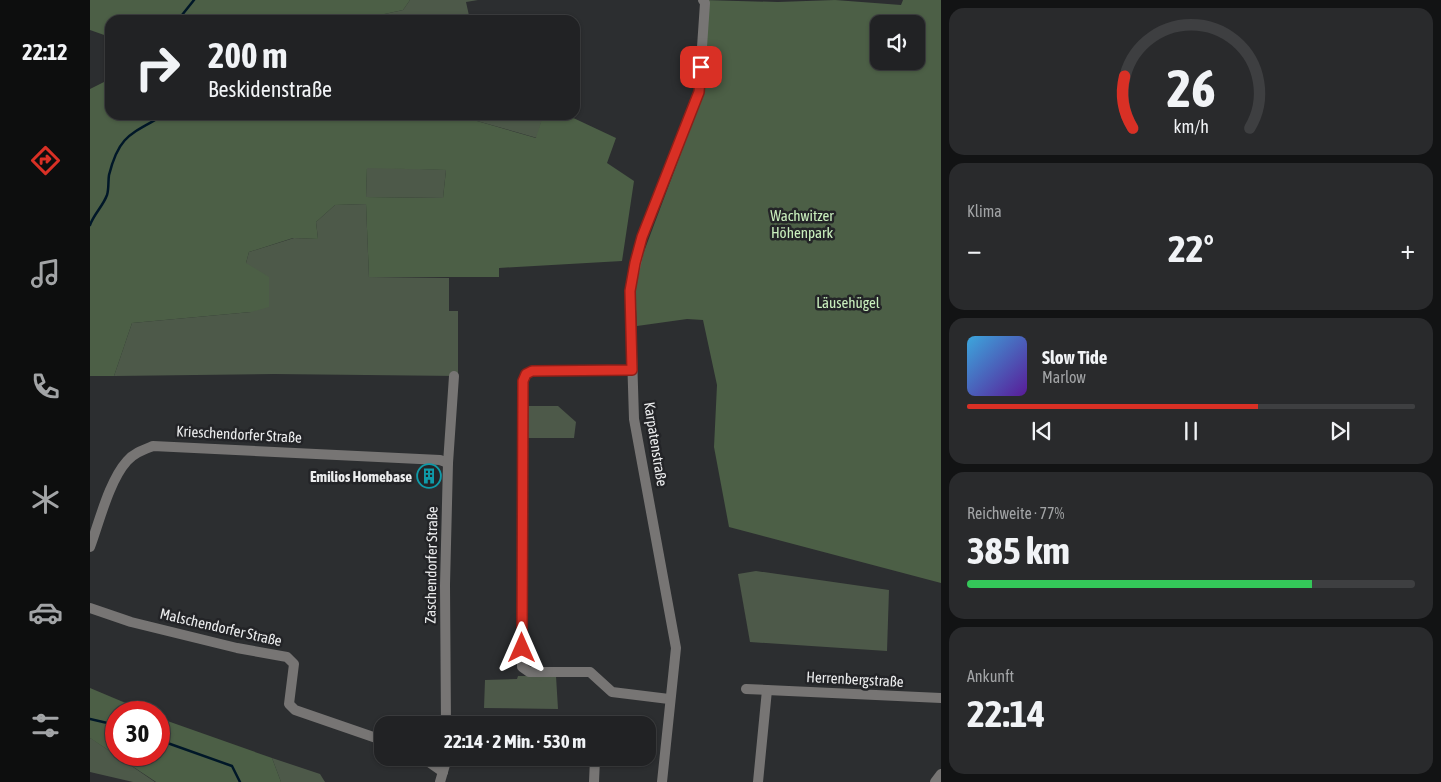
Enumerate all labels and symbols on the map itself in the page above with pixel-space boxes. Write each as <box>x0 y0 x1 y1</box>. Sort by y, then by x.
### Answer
pin <box>680 46 722 88</box>
park label: Wachwitzer Höhenpark <box>770 207 834 241</box>
park label: Läusehügel <box>816 294 880 311</box>
street label: Karpatenstraße <box>641 401 671 488</box>
street label: Krieschendorfer Straße <box>176 422 302 446</box>
building icon: Emilios Homebase <box>416 463 442 489</box>
place label: Emilios Homebase <box>310 468 412 485</box>
street label: Zaschendorfer Straße <box>421 506 441 624</box>
street label: Malschendorfer Straße <box>158 605 284 649</box>
position arrow <box>495 621 547 673</box>
street label: Herrenbergstraße <box>806 668 904 690</box>
speed limit sign: 30 <box>105 701 170 766</box>

